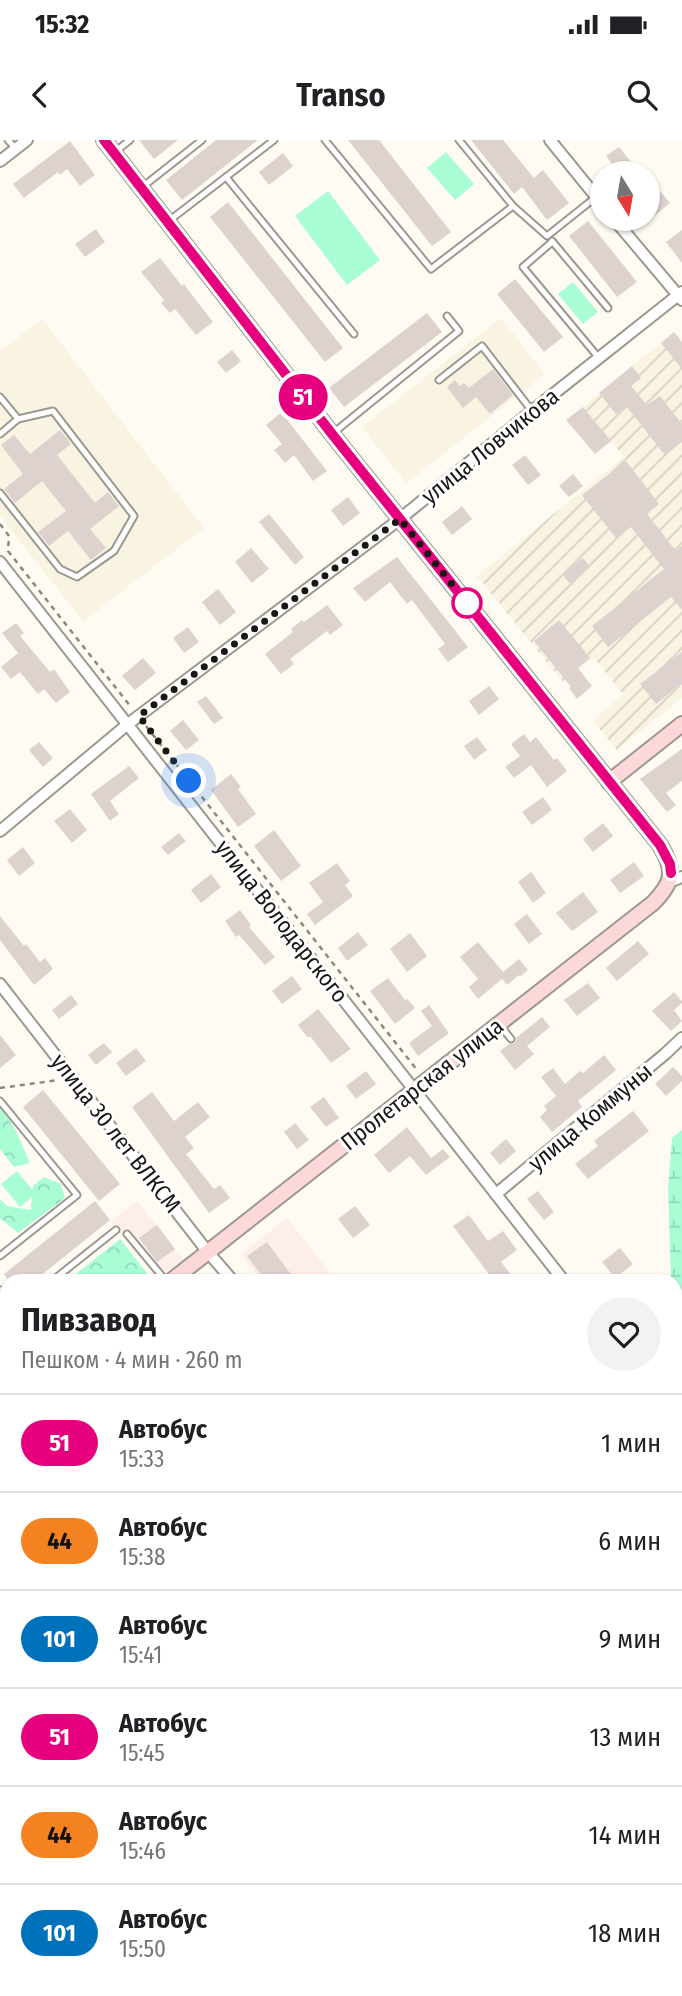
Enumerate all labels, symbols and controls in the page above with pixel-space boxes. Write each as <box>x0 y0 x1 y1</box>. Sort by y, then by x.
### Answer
text: 15:32 <box>35 9 89 40</box>
icon: back <box>21 76 59 114</box>
text: Transo <box>296 76 386 114</box>
icon: search <box>623 76 661 114</box>
north arrow <box>590 161 660 231</box>
map controls <box>590 161 660 231</box>
line badge: 51 <box>272 374 334 420</box>
street label: улица Ловчикова <box>416 382 564 510</box>
text: 51 <box>293 383 313 411</box>
unlabelled marker <box>452 588 482 618</box>
your location <box>171 763 206 798</box>
street label: улица Володарского <box>210 834 354 1008</box>
street label: Пролетарская улица <box>335 1012 509 1156</box>
street label: улица 30 лет ВЛКСМ <box>45 1048 187 1218</box>
street label: улица Коммуны <box>522 1057 658 1177</box>
button: heart <box>587 1297 661 1371</box>
text: Пивзавод <box>21 1300 156 1340</box>
text: Пешком · 4 мин · 260 m <box>21 1346 242 1374</box>
text: Автобус <box>119 1414 207 1445</box>
text: 1 мин <box>601 1428 661 1459</box>
text: 51 <box>49 1429 70 1457</box>
text: 15:33 <box>119 1445 164 1473</box>
text: Автобус <box>119 1512 207 1543</box>
text: 6 мин <box>598 1526 661 1557</box>
text: 44 <box>47 1527 72 1555</box>
text: 15:38 <box>119 1543 165 1571</box>
text: Автобус <box>119 1610 207 1641</box>
text: 9 мин <box>599 1624 661 1655</box>
text: 101 <box>43 1625 76 1653</box>
text: 15:41 <box>119 1641 162 1669</box>
text: Автобус <box>119 1708 207 1739</box>
text: 13 мин <box>589 1722 661 1753</box>
text: 51 <box>49 1723 70 1751</box>
text: 15:45 <box>119 1739 165 1767</box>
text: Автобус <box>119 1806 207 1837</box>
text: 14 мин <box>589 1820 661 1851</box>
text: 44 <box>47 1821 72 1849</box>
text: 15:46 <box>119 1837 166 1865</box>
text: Автобус <box>119 1904 207 1935</box>
text: 18 мин <box>588 1918 661 1949</box>
text: 101 <box>43 1919 76 1947</box>
text: 15:50 <box>119 1935 166 1963</box>

